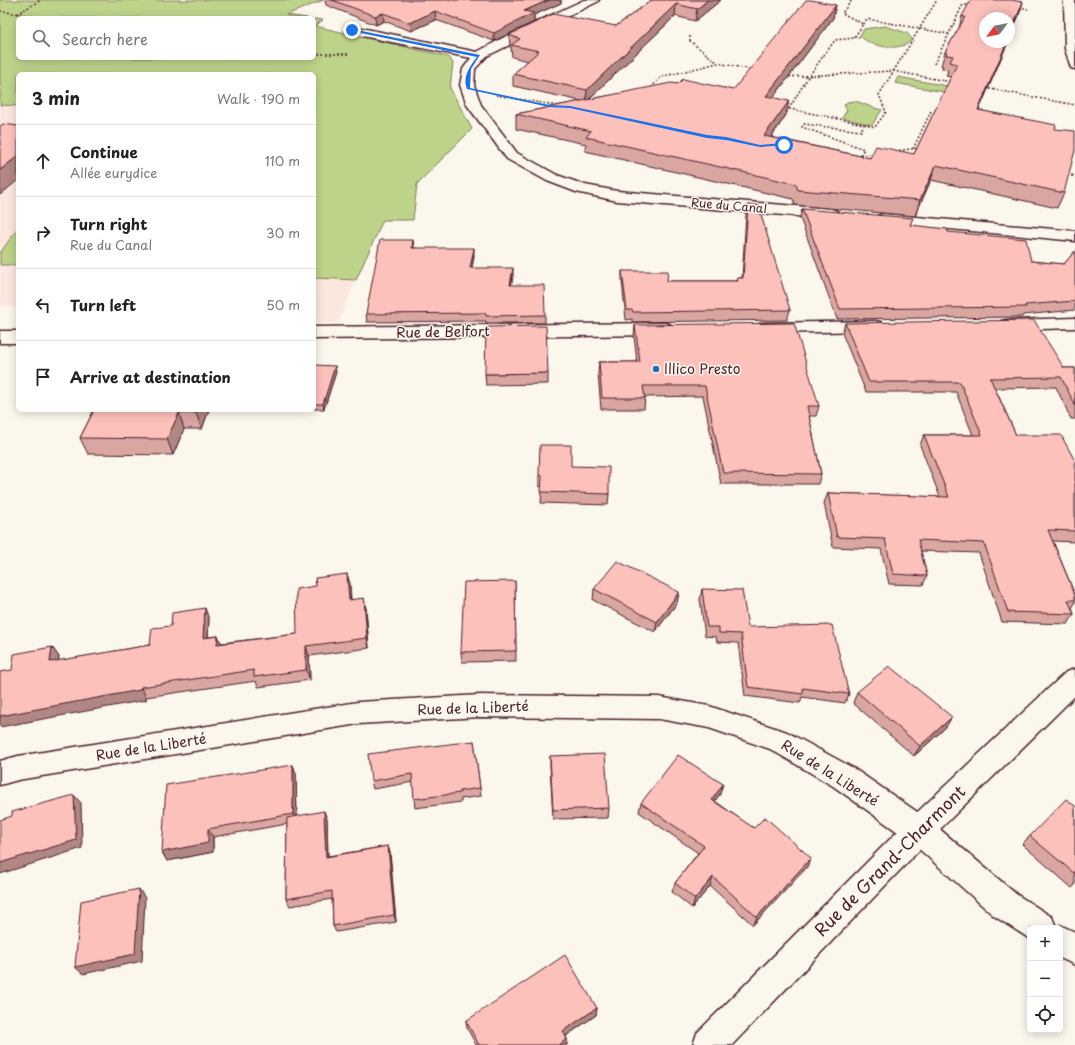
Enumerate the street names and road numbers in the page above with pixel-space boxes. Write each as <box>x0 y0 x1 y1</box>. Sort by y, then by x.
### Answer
street label: Rue du Canal <box>691 193 768 217</box>
street label: Rue de Belfort <box>396 320 490 343</box>
street label: Rue de la Liberté <box>417 695 529 720</box>
street label: Rue de la Liberté <box>94 727 208 766</box>
street label: Rue de la Liberté <box>777 734 883 811</box>
street label: Rue de Grand-Charmont <box>808 779 971 942</box>

